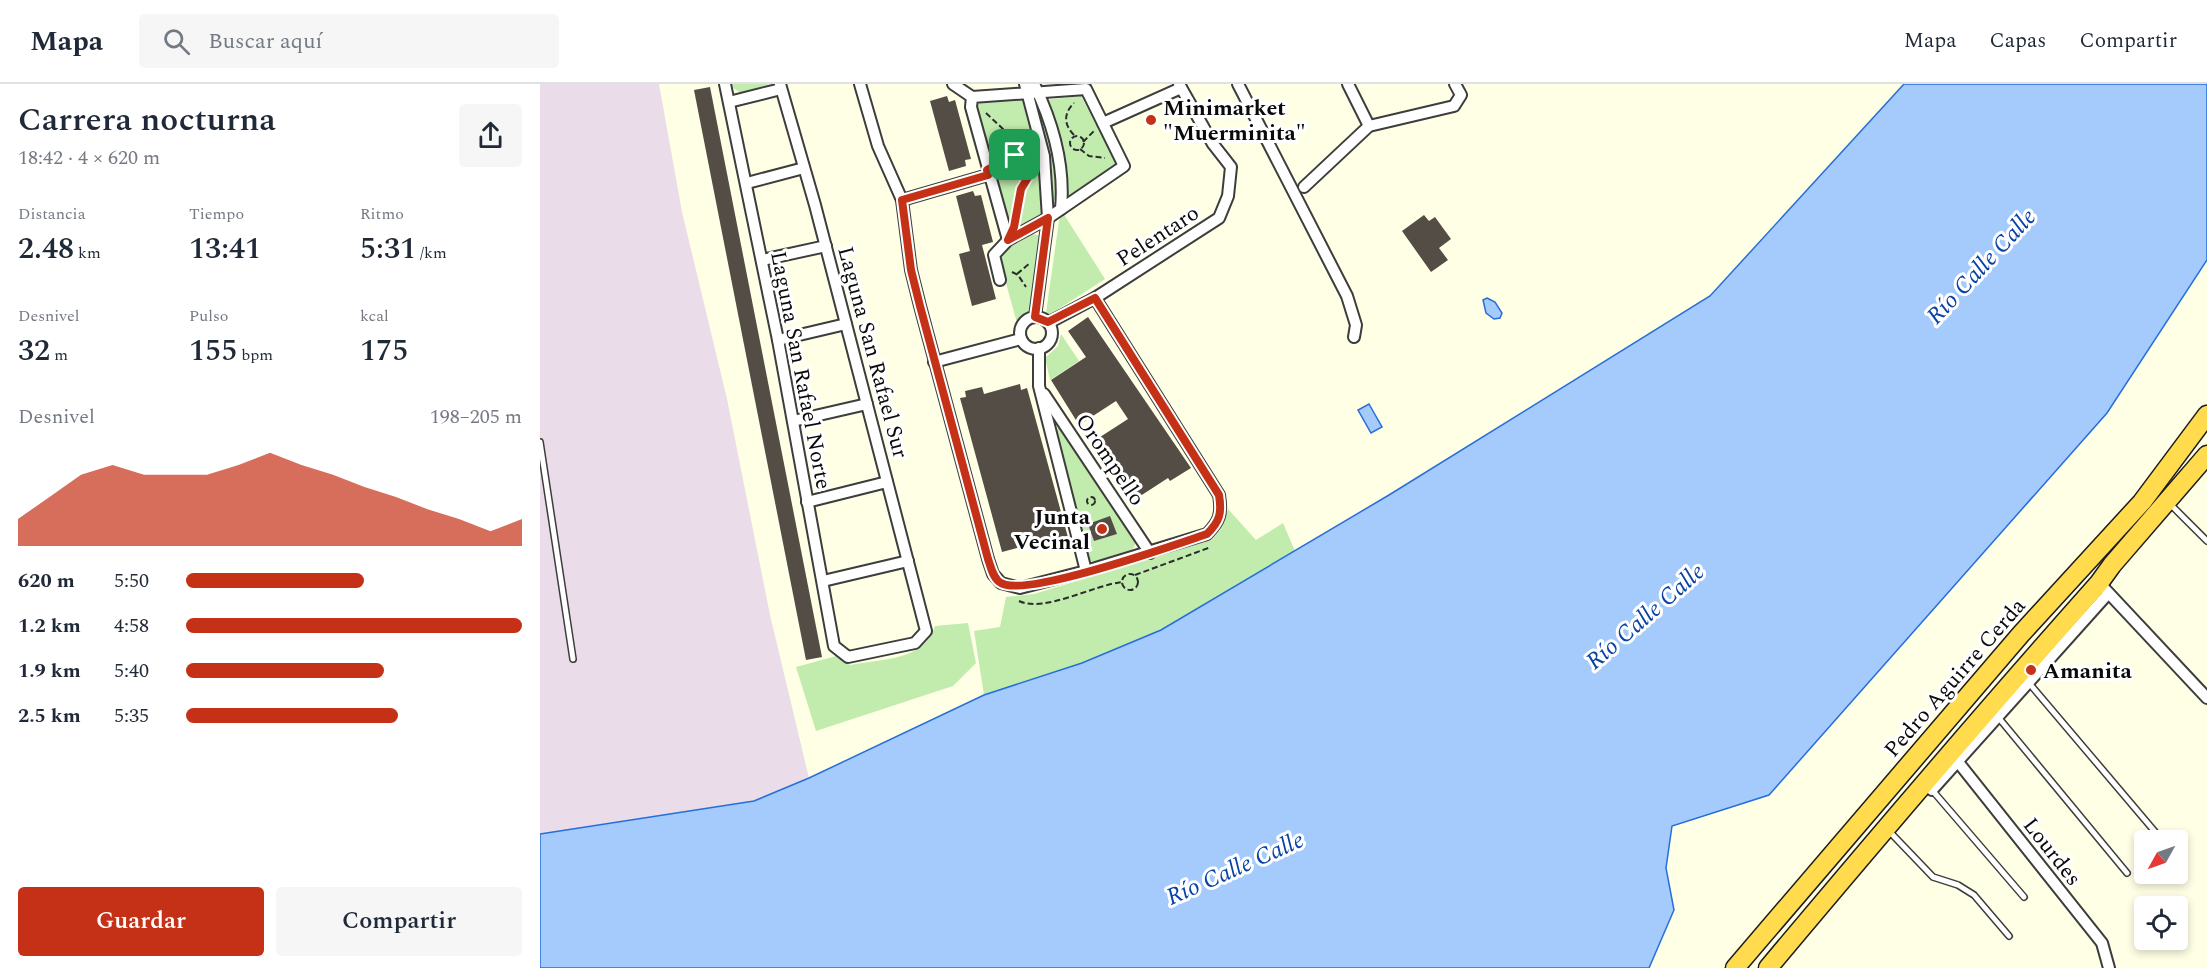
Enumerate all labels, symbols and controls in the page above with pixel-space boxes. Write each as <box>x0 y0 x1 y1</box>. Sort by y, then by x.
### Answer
search box <box>139 14 559 68</box>
text: Mapa <box>30 20 103 63</box>
icon: search <box>160 25 193 58</box>
text: Buscar aquí <box>208 25 322 58</box>
text: Mapa <box>1904 25 1957 57</box>
text: Capas <box>1990 25 2046 57</box>
text: Compartir <box>2079 25 2177 57</box>
place label: Minimarket "Muerminita" <box>1163 92 1306 150</box>
text: Carrera nocturna <box>18 95 276 145</box>
button: share <box>459 104 522 167</box>
marker: Minimarket "Muerminita" <box>1144 113 1158 127</box>
pin <box>989 129 1040 180</box>
icon: arrive <box>998 138 1031 171</box>
text: 18:42 · 4 × 620 m <box>18 143 160 173</box>
street label: Pelentaro <box>1110 197 1206 276</box>
water label: Río Calle Calle <box>1918 200 2045 333</box>
text: Distancia <box>18 202 85 226</box>
text: Tiempo <box>189 202 244 226</box>
text: Ritmo <box>360 202 404 226</box>
text: 2.48 <box>18 226 74 272</box>
text: 13:41 <box>189 226 261 272</box>
text: 5:31 <box>360 226 416 272</box>
text: km <box>74 241 101 265</box>
text: /km <box>416 241 447 265</box>
street label: Laguna San Rafael Sur <box>828 243 917 462</box>
street label: Laguna San Rafael Norte <box>761 248 840 492</box>
text: Desnivel <box>18 304 79 328</box>
text: Pulso <box>189 304 228 328</box>
text: kcal <box>360 304 389 328</box>
text: 32 <box>18 328 50 374</box>
text: 155 <box>189 328 237 374</box>
text: 175 <box>360 328 408 374</box>
text: m <box>50 343 68 367</box>
text: bpm <box>237 343 273 367</box>
text: Desnivel <box>18 402 95 432</box>
text: 198–205 m <box>430 402 522 432</box>
street label: Orompello <box>1067 407 1153 513</box>
place label: Junta Vecinal <box>1013 501 1091 559</box>
marker: Junta Vecinal <box>1095 522 1109 536</box>
water label: Río Calle Calle <box>1578 555 1713 679</box>
text: 620 m <box>18 566 75 596</box>
text: 5:50 <box>114 566 149 596</box>
street label: Pedro Aguirre Cerda <box>1876 591 2034 765</box>
text: 1.2 km <box>18 611 81 641</box>
text: 4:58 <box>114 611 149 641</box>
place label: Amanita <box>2043 655 2133 688</box>
text: 1.9 km <box>18 656 81 686</box>
text: 5:40 <box>114 656 149 686</box>
marker: Amanita <box>2024 663 2038 677</box>
text: 2.5 km <box>18 701 81 731</box>
text: 5:35 <box>114 701 149 731</box>
street label: Lourdes <box>2014 811 2089 893</box>
water label: Río Calle Calle <box>1161 822 1310 915</box>
north arrow <box>2134 830 2188 884</box>
map controls <box>2134 830 2188 950</box>
button: Guardar <box>18 887 264 956</box>
button: Compartir <box>276 887 522 956</box>
button: locate <box>2134 896 2188 950</box>

